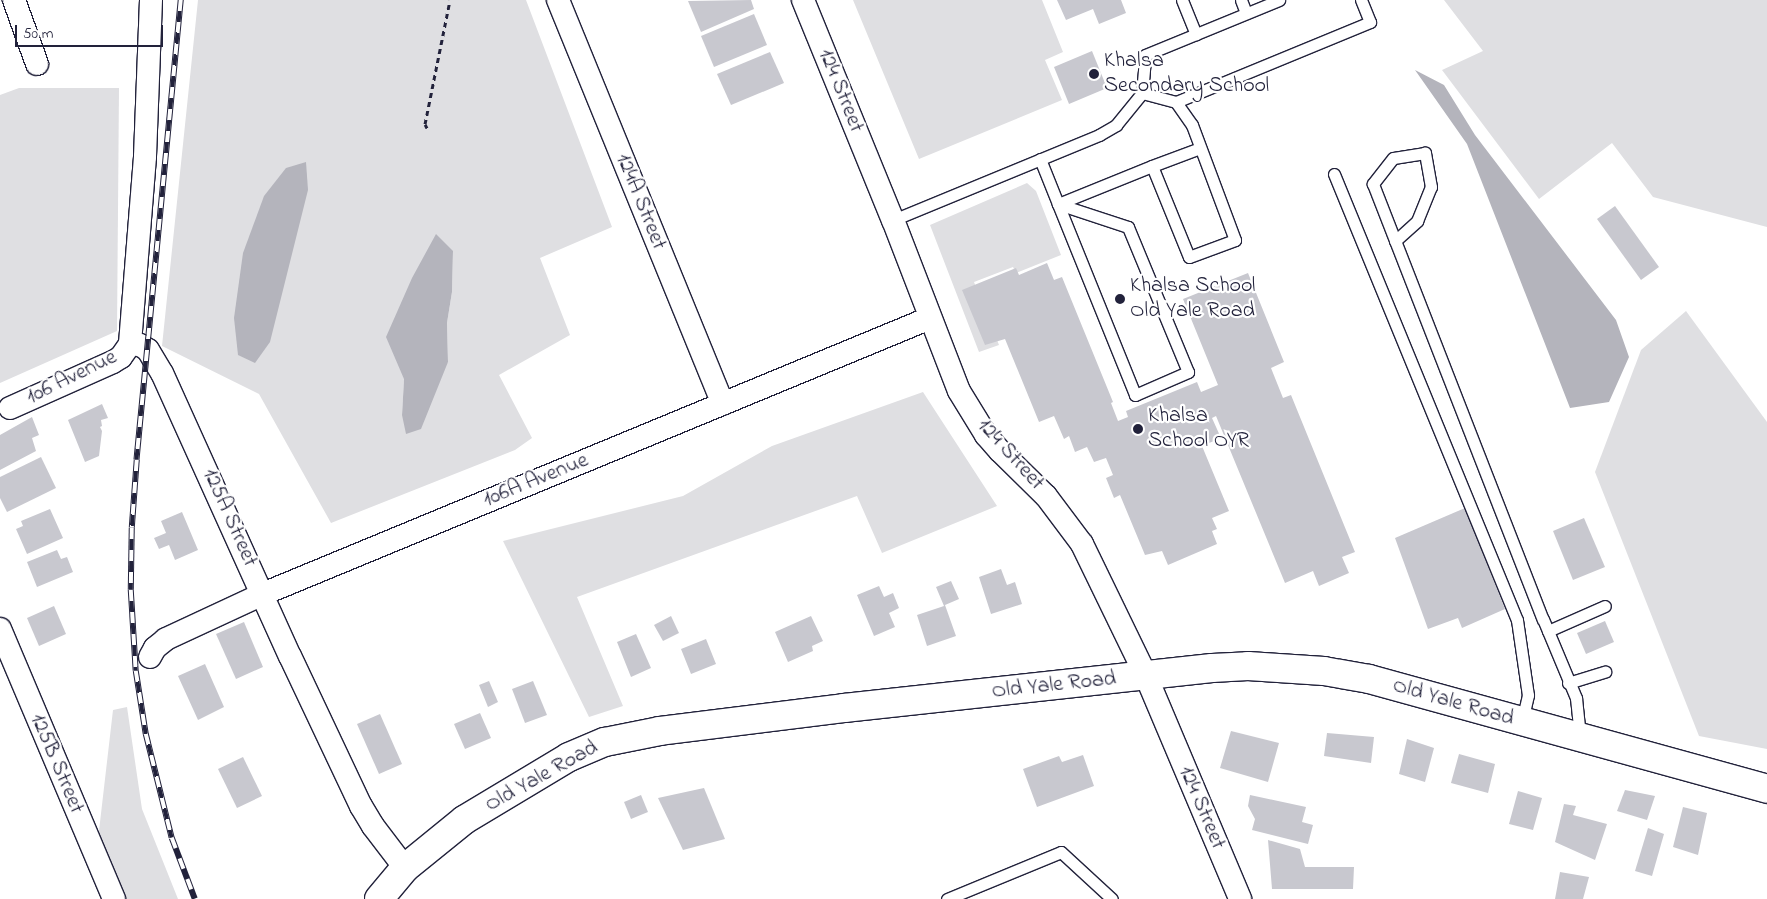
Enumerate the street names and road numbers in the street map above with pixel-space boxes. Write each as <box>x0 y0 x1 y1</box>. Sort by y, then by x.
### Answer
street label: 124 Street <box>811 45 869 137</box>
street label: 124A Street <box>609 150 671 254</box>
street label: 106 Avenue <box>22 345 122 411</box>
street label: 124 Street <box>971 413 1049 497</box>
street label: 106A Avenue <box>480 448 592 514</box>
street label: 125A Street <box>196 465 262 571</box>
street label: Old Yale Road <box>991 666 1117 706</box>
street label: Old Yale Road <box>1389 673 1517 733</box>
street label: 125B Street <box>23 710 89 818</box>
street label: Old Yale Road <box>481 735 603 819</box>
street label: 124 Street <box>1172 762 1230 854</box>

